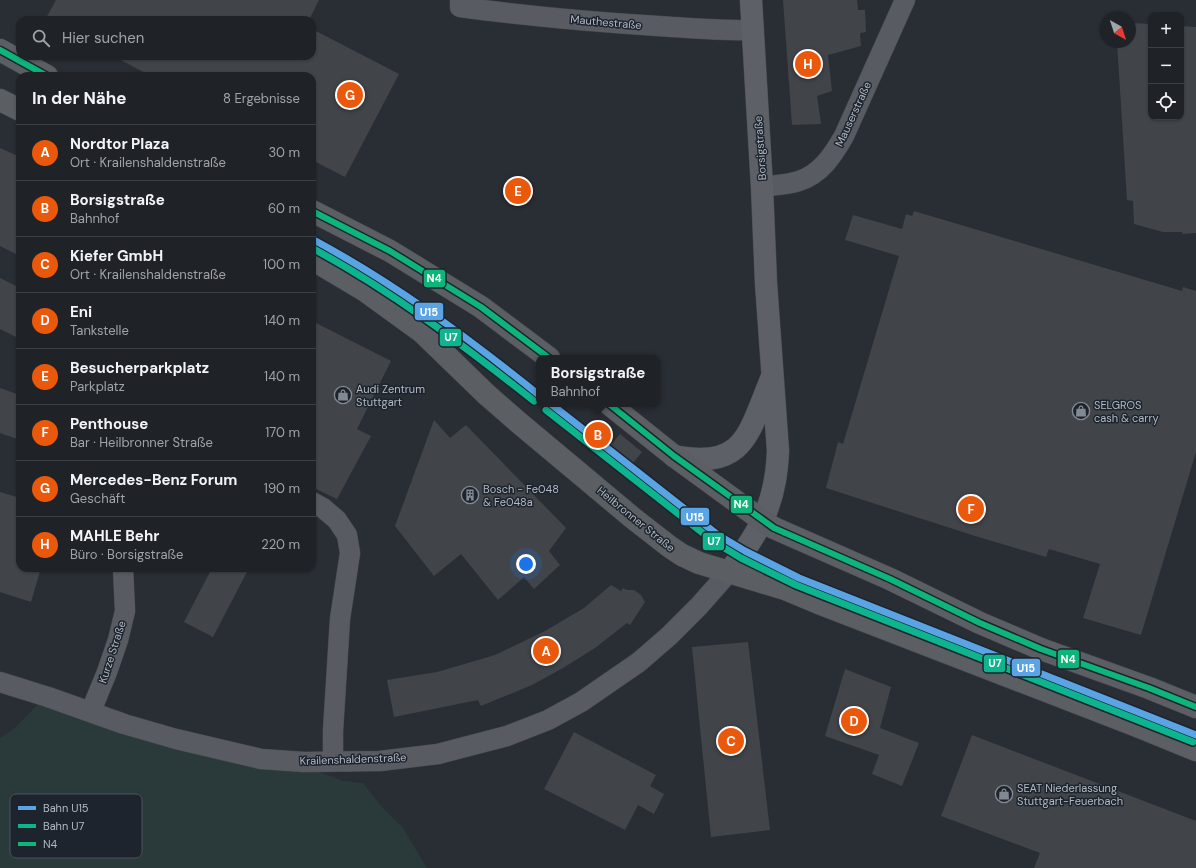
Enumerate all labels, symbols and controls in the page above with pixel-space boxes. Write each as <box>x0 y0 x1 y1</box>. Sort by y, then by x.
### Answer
street label: Mauthestraße <box>570 12 642 32</box>
north arrow <box>1100 12 1136 48</box>
map controls <box>1148 12 1184 120</box>
button: + <box>1148 12 1184 48</box>
search box <box>16 16 316 60</box>
icon: search <box>30 27 52 49</box>
text: Hier suchen <box>62 28 144 48</box>
button: − <box>1148 48 1184 84</box>
pin: H <box>795 49 821 79</box>
street label: Mauserstraße <box>832 79 874 149</box>
pin: G <box>337 80 363 110</box>
button: locate <box>1148 84 1184 120</box>
text: In der Nähe <box>32 87 127 109</box>
text: 8 Ergebnisse <box>223 90 300 107</box>
street label: Borsigstraße <box>751 115 769 181</box>
text: Nordtor Plaza <box>70 134 169 154</box>
text: A <box>40 144 50 161</box>
text: 30 m <box>268 144 300 161</box>
text: Ort · Krailenshaldenstraße <box>70 154 226 171</box>
pin: E <box>505 176 531 206</box>
text: Borsigstraße <box>70 190 165 210</box>
text: B <box>41 200 49 217</box>
text: 60 m <box>268 200 300 217</box>
text: Bahnhof <box>70 210 119 227</box>
text: Kiefer GmbH <box>70 246 163 266</box>
text: C <box>40 256 50 273</box>
text: 100 m <box>263 256 300 273</box>
text: Ort · Krailenshaldenstraße <box>70 266 226 283</box>
line badge: N4 <box>423 269 446 288</box>
text: N4 <box>426 271 442 285</box>
text: Eni <box>70 302 92 322</box>
line badge: U15 <box>414 302 444 321</box>
text: U15 <box>420 305 438 319</box>
text: D <box>40 312 50 329</box>
text: 140 m <box>264 312 300 329</box>
text: Tankstelle <box>70 322 129 339</box>
line badge: U7 <box>439 328 462 347</box>
text: U7 <box>444 330 458 344</box>
popup <box>536 355 660 407</box>
text: Besucherparkplatz <box>70 358 209 378</box>
text: Borsigstraße <box>551 363 645 383</box>
text: E <box>41 368 49 385</box>
text: 140 m <box>264 368 300 385</box>
text: Parkplatz <box>70 378 125 395</box>
place label: Audi Zentrum Stuttgart <box>356 382 425 409</box>
text: Bahnhof <box>551 383 600 400</box>
shop icon: Audi Zentrum Stuttgart <box>333 385 353 405</box>
place label: SELGROS cash & carry <box>1094 398 1159 425</box>
shop icon: SELGROS cash & carry <box>1071 401 1091 421</box>
text: Penthouse <box>70 414 148 434</box>
pin: B <box>585 420 611 450</box>
text: F <box>41 424 49 441</box>
text: 170 m <box>265 424 300 441</box>
text: Bar · Heilbronner Straße <box>70 434 213 451</box>
text: Mercedes-Benz Forum <box>70 470 237 490</box>
text: G <box>40 480 50 497</box>
text: 190 m <box>264 480 300 497</box>
place label: Bosch - Fe048 & Fe048a <box>483 482 559 509</box>
street label: Heilbronner Straße <box>594 483 678 555</box>
building icon: Bosch - Fe048 & Fe048a <box>460 485 480 505</box>
text: Geschäft <box>70 490 125 507</box>
pin: F <box>958 494 984 524</box>
line badge: N4 <box>730 495 753 514</box>
text: N4 <box>733 497 749 511</box>
line badge: U15 <box>680 507 710 526</box>
text: U15 <box>686 510 704 524</box>
text: MAHLE Behr <box>70 526 159 546</box>
line badge: U7 <box>702 532 725 551</box>
text: U7 <box>707 534 721 548</box>
text: H <box>40 536 50 553</box>
text: 220 m <box>261 536 300 553</box>
text: Büro · Borsigstraße <box>70 546 183 563</box>
your location <box>516 554 536 574</box>
street label: Kurze Straße <box>95 619 129 685</box>
pin: A <box>533 636 559 666</box>
line badge: N4 <box>1057 649 1080 669</box>
text: N4 <box>1060 652 1076 666</box>
line badge: U7 <box>983 654 1006 673</box>
text: U7 <box>988 656 1002 670</box>
line badge: U15 <box>1011 658 1041 677</box>
text: U15 <box>1017 661 1035 675</box>
pin: D <box>841 706 867 736</box>
pin: C <box>718 726 744 756</box>
street label: Krailenshaldenstraße <box>299 750 407 768</box>
place label: SEAT Niederlassung Stuttgart-Feuerbach <box>1017 781 1123 808</box>
shop icon: SEAT Niederlassung Stuttgart-Feuerbach <box>994 784 1014 804</box>
legend <box>10 794 142 858</box>
text: Bahn U15 <box>43 801 89 815</box>
text: Bahn U7 <box>43 819 84 833</box>
text: N4 <box>43 837 58 851</box>

